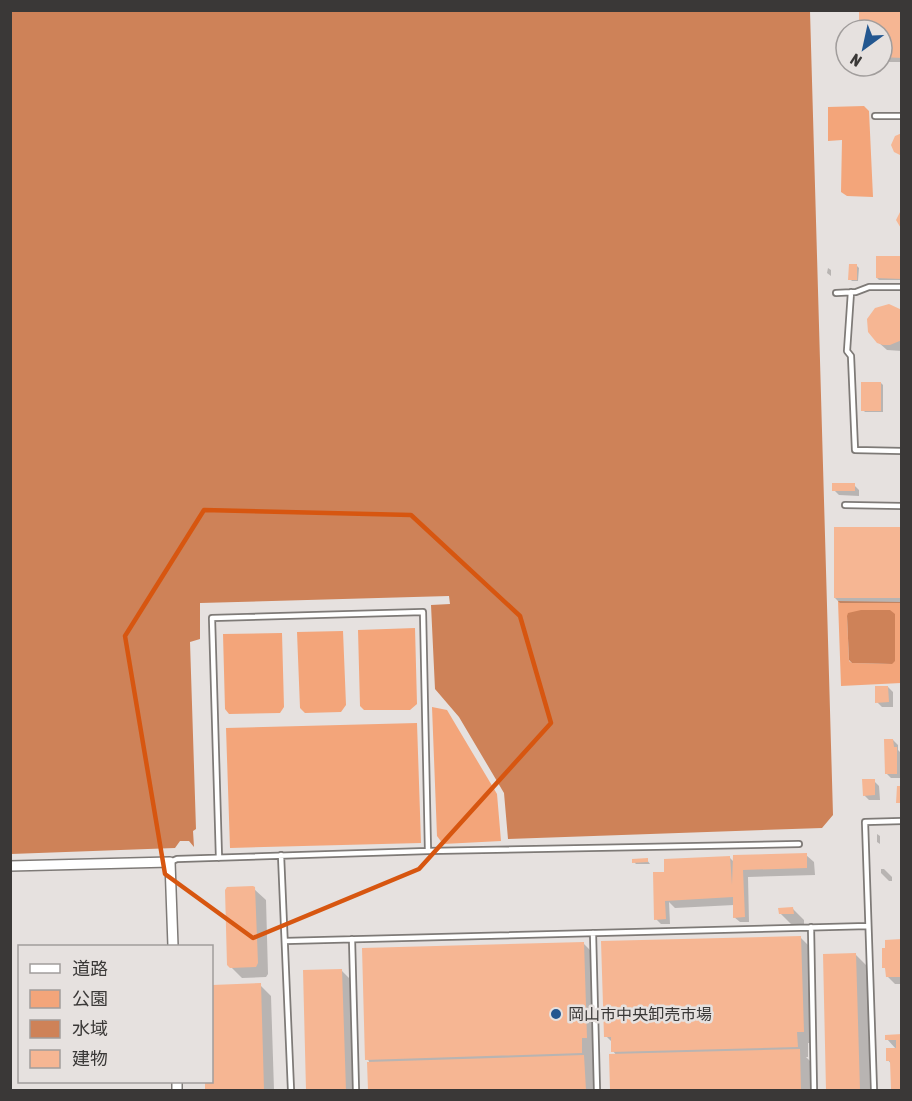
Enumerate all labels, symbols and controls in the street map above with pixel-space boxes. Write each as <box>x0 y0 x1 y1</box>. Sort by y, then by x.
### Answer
north arrow <box>834 18 894 78</box>
text: N <box>847 50 865 71</box>
legend <box>18 945 213 1083</box>
text: 道路 <box>72 958 108 979</box>
text: 公園 <box>72 988 108 1009</box>
place label: 岡山市中央卸売市場 <box>568 1005 712 1023</box>
marker: 岡山市中央卸売市場 <box>549 1007 563 1021</box>
text: 水域 <box>72 1018 108 1039</box>
text: 建物 <box>72 1048 108 1069</box>

